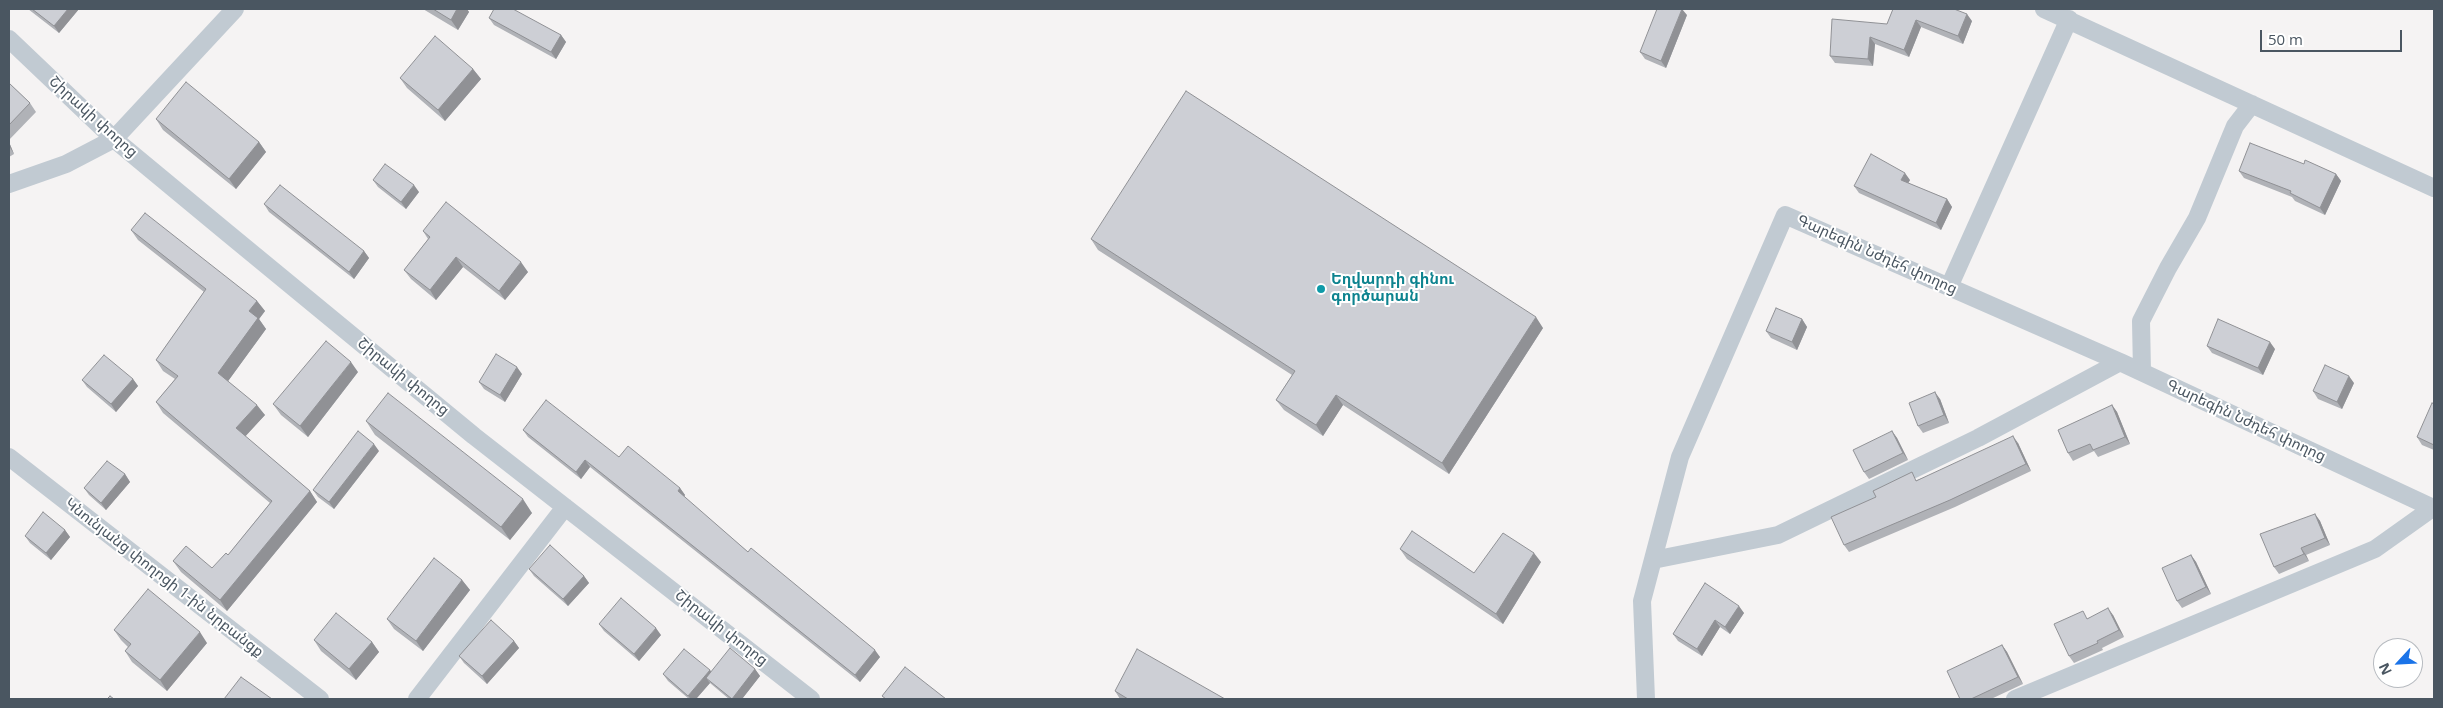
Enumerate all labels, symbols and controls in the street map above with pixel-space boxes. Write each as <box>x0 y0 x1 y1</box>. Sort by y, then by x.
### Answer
scale bar <box>2263 20 2406 52</box>
text: 50 m <box>2268 29 2303 49</box>
street label: Շիրակի փողոց <box>45 73 141 161</box>
street label: Գարեգին Նժդեհ փողոց <box>1794 212 1960 298</box>
place label: Եղվարդի գինու գործարան <box>1331 271 1454 306</box>
marker: Եղվարդի գինու գործարան <box>1315 283 1327 295</box>
street label: Շիրակի փողոց <box>354 335 452 419</box>
street label: Գարեգին Նժդեհ փողոց <box>2164 376 2328 466</box>
street label: Կնունյանց փողոցի 1-ին նրբանցք <box>61 495 267 661</box>
street label: Շիրակի փողոց <box>671 586 771 670</box>
north arrow <box>2373 638 2423 688</box>
text: N <box>2374 660 2396 678</box>

